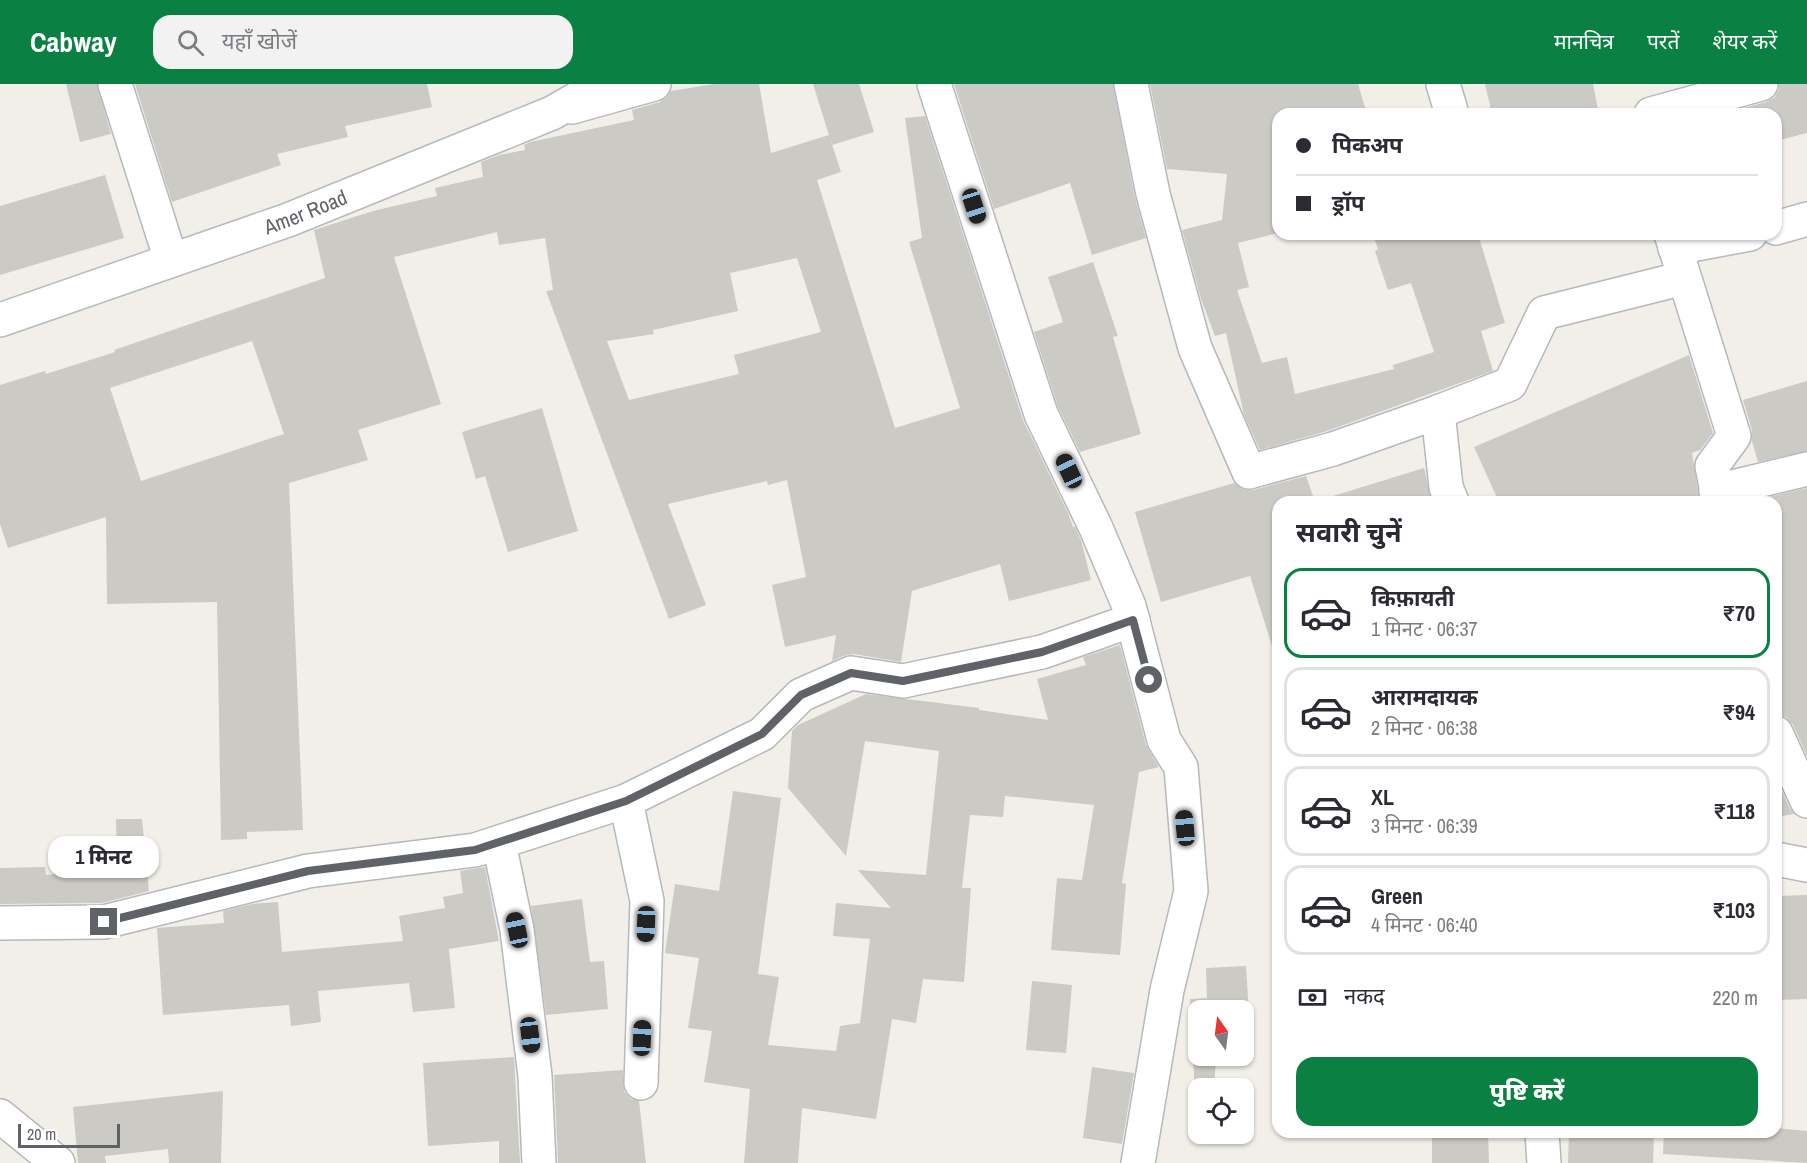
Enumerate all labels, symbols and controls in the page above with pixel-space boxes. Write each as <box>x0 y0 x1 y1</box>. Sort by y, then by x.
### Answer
search box <box>153 15 573 69</box>
text: Cabway <box>30 23 117 61</box>
icon: search <box>174 26 207 59</box>
text: यहाँ खोजें <box>222 26 297 56</box>
text: मानचित्र <box>1554 27 1614 56</box>
text: परतें <box>1647 27 1679 56</box>
text: शेयर करें <box>1712 27 1777 56</box>
text: पिकअप <box>1332 130 1403 160</box>
street label: Amer Road <box>259 183 351 242</box>
car <box>960 186 988 226</box>
text: ड्रॉप <box>1332 188 1365 218</box>
car <box>1053 451 1085 491</box>
text: सवारी चुनें <box>1296 514 1402 550</box>
text: किफ़ायती <box>1371 583 1455 613</box>
icon: car <box>1299 586 1353 640</box>
text: ₹70 <box>1722 598 1755 628</box>
text: 1 मिनट · 06:37 <box>1371 615 1478 642</box>
route start <box>1135 666 1162 693</box>
text: आरामदायक <box>1371 682 1478 712</box>
icon: car <box>1299 685 1353 739</box>
text: ₹94 <box>1722 697 1755 727</box>
text: 2 मिनट · 06:38 <box>1371 714 1478 741</box>
text: XL <box>1371 782 1394 812</box>
icon: car <box>1299 784 1353 838</box>
text: ₹118 <box>1713 796 1755 826</box>
car <box>1174 809 1196 847</box>
text: 3 मिनट · 06:39 <box>1371 812 1478 839</box>
callout: 1 मिनट <box>48 835 160 877</box>
text: 1 मिनट <box>75 843 132 870</box>
text: Green <box>1371 881 1423 911</box>
icon: car <box>1299 883 1353 937</box>
text: ₹103 <box>1712 895 1755 925</box>
car <box>636 906 656 942</box>
route end <box>90 908 117 935</box>
car <box>504 911 530 949</box>
text: 4 मिनट · 06:40 <box>1371 911 1478 938</box>
icon: cash <box>1296 981 1329 1014</box>
text: नकद <box>1344 981 1385 1011</box>
text: 220 m <box>1712 984 1758 1011</box>
north arrow <box>1188 1000 1254 1066</box>
map controls <box>1188 1000 1254 1144</box>
car <box>519 1016 541 1054</box>
car <box>632 1020 652 1056</box>
button: पुष्टि करें <box>1296 1057 1758 1126</box>
button: locate <box>1188 1078 1254 1144</box>
scale bar <box>18 1121 120 1148</box>
text: 20 m <box>27 1123 56 1145</box>

